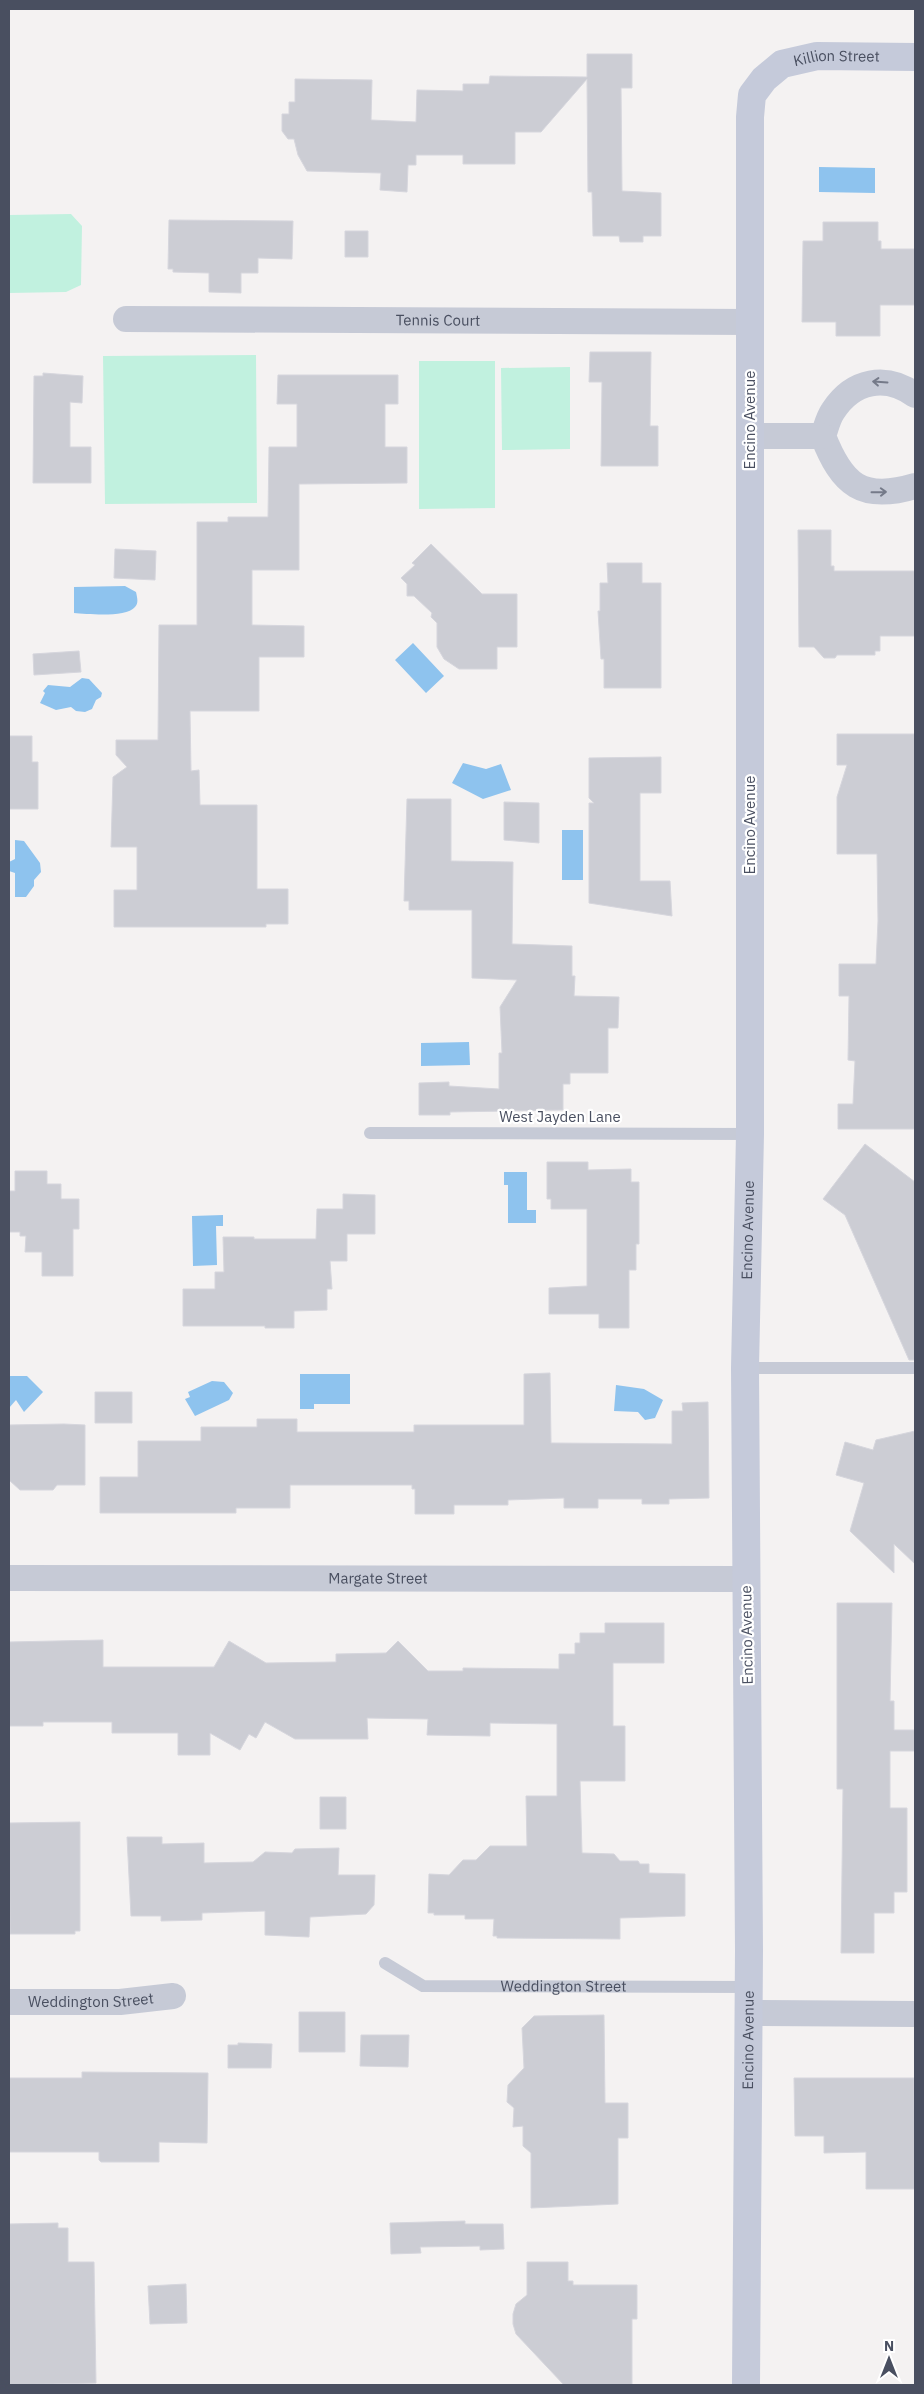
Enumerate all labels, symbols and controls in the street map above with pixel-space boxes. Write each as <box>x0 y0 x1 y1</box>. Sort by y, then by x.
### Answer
street label: Killion Street <box>791 46 880 70</box>
street label: Tennis Court <box>396 310 480 330</box>
street label: Encino Avenue <box>740 370 759 470</box>
one-way arrow <box>873 378 889 387</box>
one-way arrow <box>871 487 887 497</box>
street label: Encino Avenue <box>740 775 759 875</box>
street label: West Jayden Lane <box>499 1107 621 1126</box>
street label: Encino Avenue <box>737 1180 758 1280</box>
street label: Margate Street <box>328 1568 428 1588</box>
street label: Encino Avenue <box>736 1585 757 1685</box>
street label: Weddington Street <box>501 1976 627 1996</box>
street label: Weddington Street <box>28 1988 155 2011</box>
street label: Encino Avenue <box>738 1990 758 2090</box>
north arrow <box>864 2334 914 2384</box>
text: N <box>884 2337 894 2355</box>

